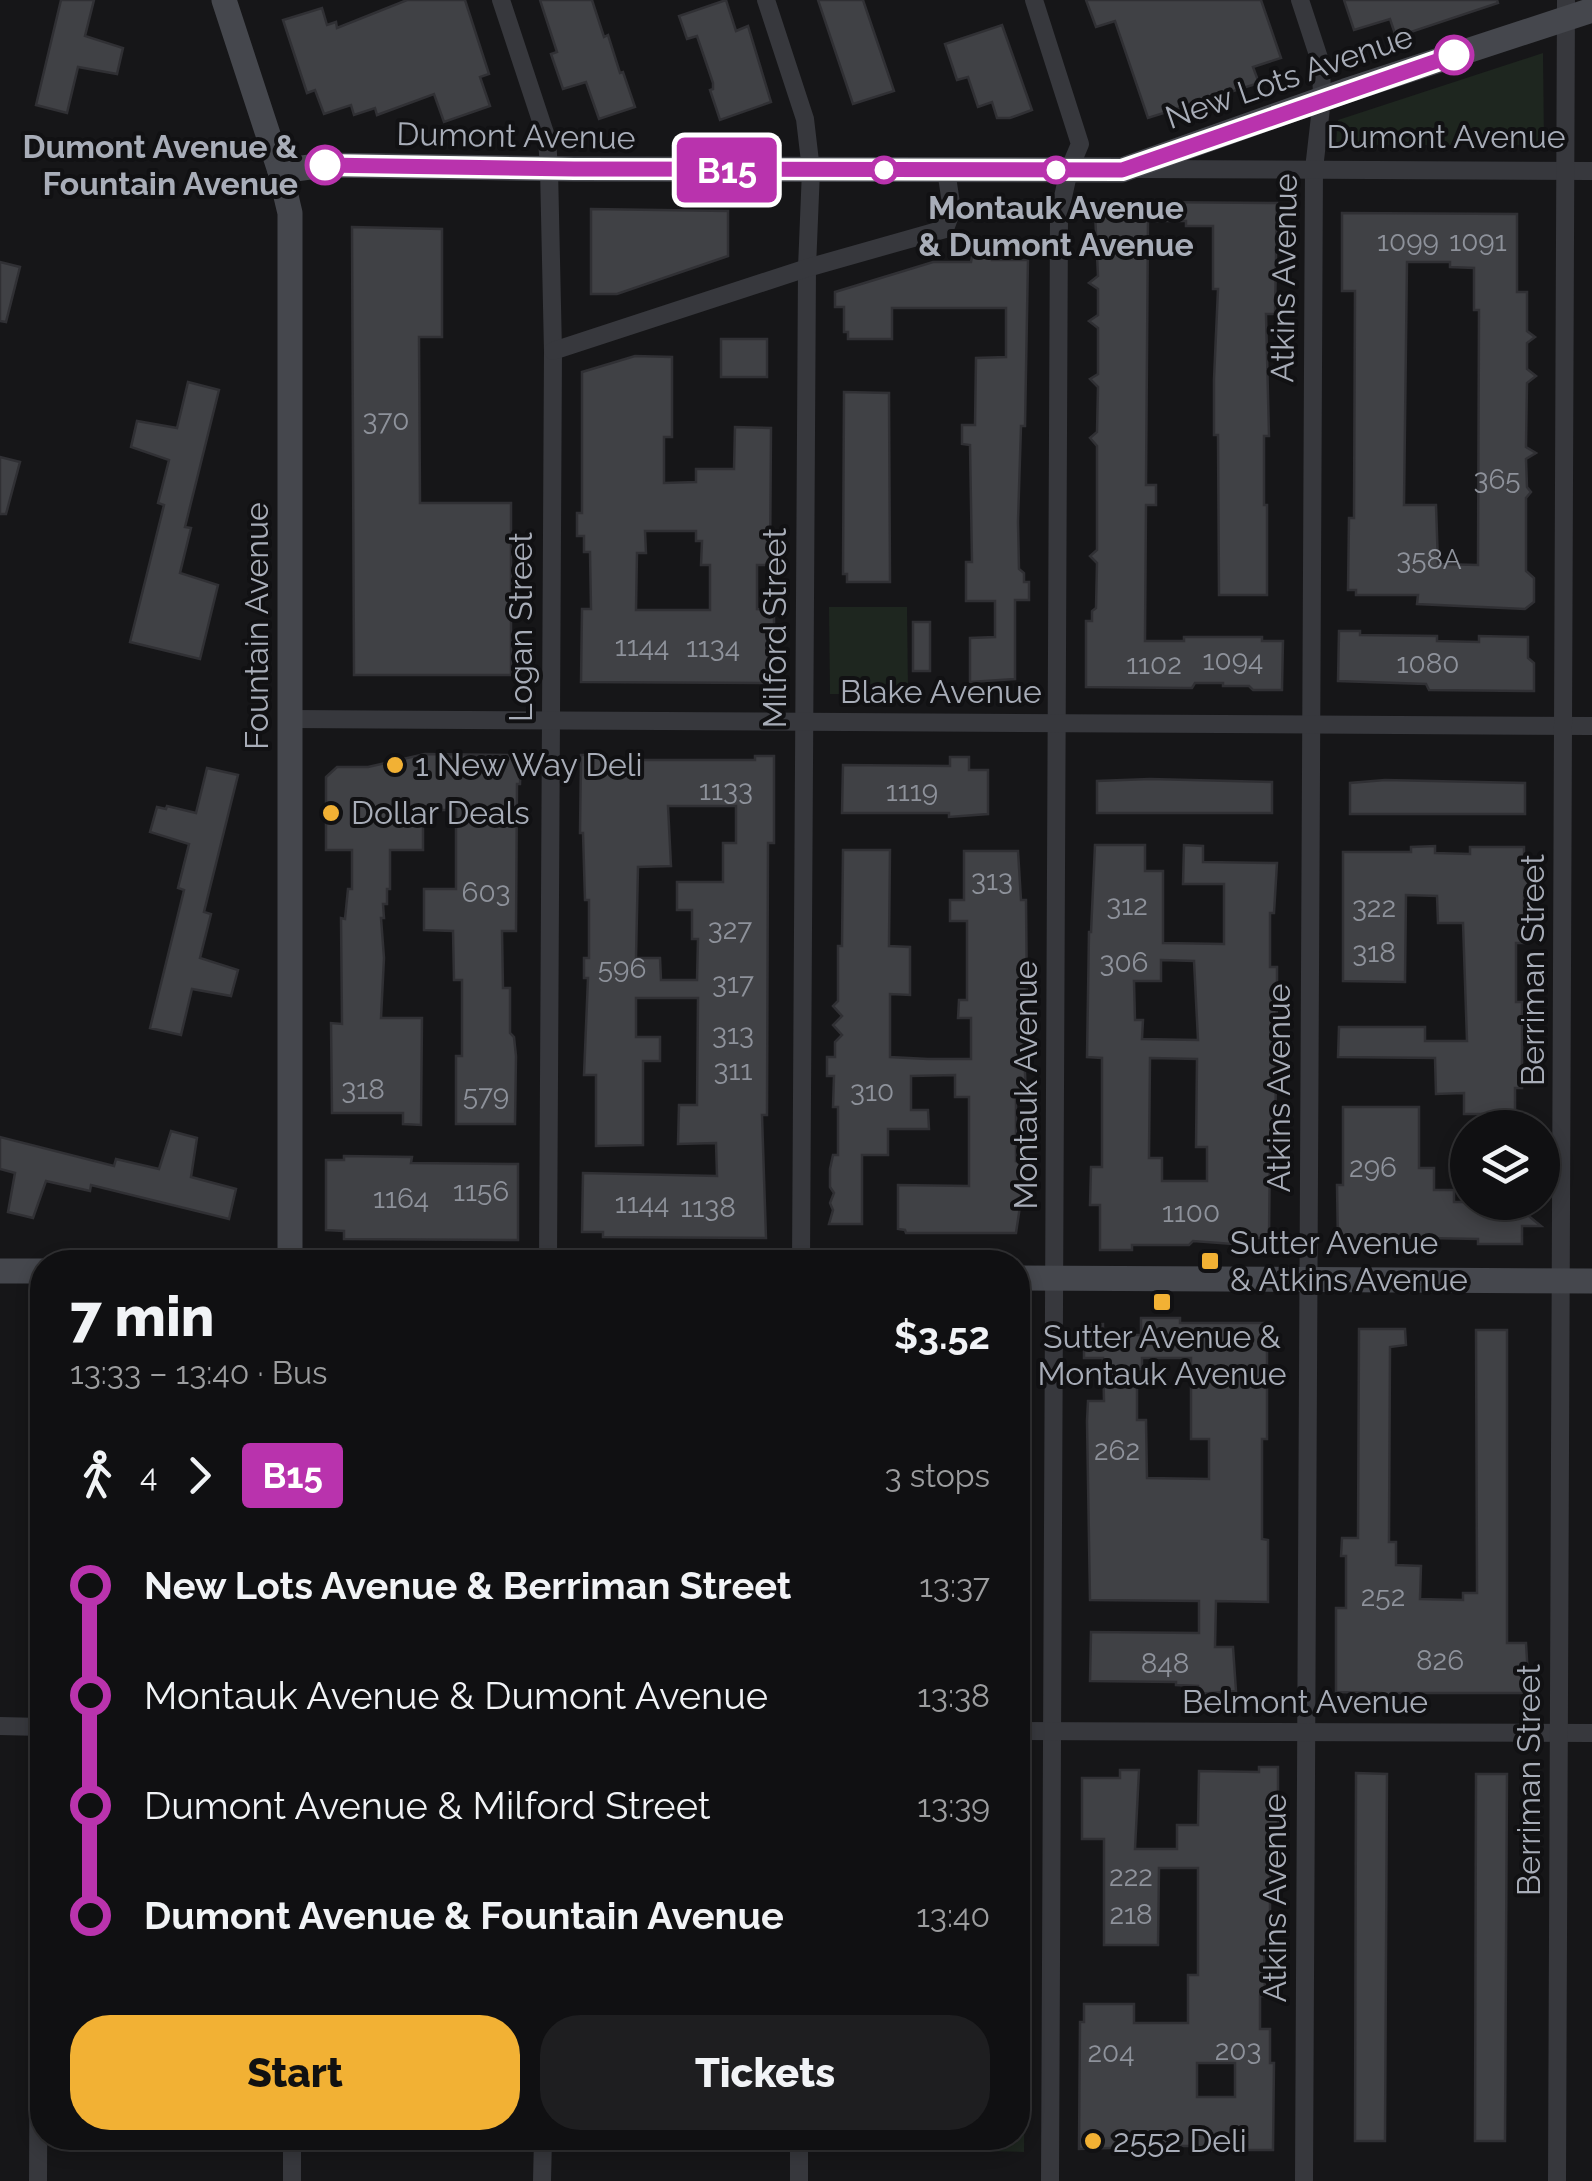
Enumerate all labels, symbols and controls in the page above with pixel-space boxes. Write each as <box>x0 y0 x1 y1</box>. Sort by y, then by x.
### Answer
street label: New Lots Avenue <box>1160 17 1417 136</box>
unlabelled marker <box>1435 36 1473 74</box>
street label: Dumont Avenue <box>396 115 636 156</box>
street label: Dumont Avenue <box>1326 118 1566 155</box>
place label: Dumont Avenue & Fountain Avenue <box>23 128 298 202</box>
line badge: B15 <box>670 138 784 202</box>
marker: Dumont Avenue & Fountain Avenue <box>306 146 344 184</box>
text: B15 <box>697 150 757 191</box>
unlabelled marker <box>871 157 897 183</box>
marker: Montauk Avenue & Dumont Avenue <box>1043 157 1069 183</box>
street label: Atkins Avenue <box>1263 173 1304 383</box>
place label: Montauk Avenue & Dumont Avenue <box>918 189 1194 263</box>
house number: 1099 <box>1377 225 1439 258</box>
house number: 1091 <box>1449 225 1507 258</box>
house number: 370 <box>363 404 409 437</box>
house number: 365 <box>1473 463 1521 496</box>
street label: Fountain Avenue <box>238 502 275 750</box>
street label: Milford Street <box>756 528 793 728</box>
street label: Logan Street <box>502 532 539 722</box>
house number: 358A <box>1396 543 1462 576</box>
house number: 1144 <box>615 630 669 663</box>
house number: 1134 <box>686 631 740 664</box>
house number: 1094 <box>1203 644 1263 677</box>
house number: 1080 <box>1397 647 1459 680</box>
house number: 1102 <box>1126 648 1182 681</box>
street label: Blake Avenue <box>840 673 1042 710</box>
place label: 1 New Way Deli <box>415 746 643 783</box>
marker: 1 New Way Deli <box>384 754 406 776</box>
house number: 1133 <box>699 774 753 807</box>
house number: 1119 <box>886 775 938 808</box>
place label: Dollar Deals <box>351 794 530 831</box>
marker: Dollar Deals <box>320 802 342 824</box>
street label: Berriman Street <box>1514 854 1551 1086</box>
house number: 313 <box>971 864 1013 897</box>
house number: 603 <box>462 876 510 909</box>
house number: 312 <box>1106 889 1148 922</box>
house number: 322 <box>1352 891 1396 924</box>
house number: 327 <box>708 913 752 946</box>
house number: 318 <box>1352 936 1396 969</box>
house number: 306 <box>1100 946 1148 979</box>
house number: 596 <box>598 952 646 985</box>
street label: Montauk Avenue <box>1007 961 1044 1209</box>
house number: 317 <box>712 967 754 1000</box>
street label: Atkins Avenue <box>1260 983 1297 1193</box>
house number: 313 <box>712 1018 754 1051</box>
house number: 311 <box>714 1054 752 1087</box>
house number: 318 <box>341 1073 385 1106</box>
house number: 310 <box>850 1075 894 1108</box>
house number: 579 <box>463 1079 509 1112</box>
map controls <box>1450 1110 1560 1220</box>
button: layers <box>1450 1110 1560 1220</box>
house number: 296 <box>1349 1151 1397 1184</box>
house number: 1156 <box>453 1175 509 1208</box>
house number: 1164 <box>373 1182 429 1215</box>
house number: 1144 <box>615 1187 669 1220</box>
house number: 1138 <box>680 1191 736 1224</box>
house number: 1100 <box>1162 1196 1220 1229</box>
place label: Sutter Avenue & Atkins Avenue <box>1230 1224 1468 1298</box>
marker: Sutter Avenue & Atkins Avenue <box>1199 1250 1221 1272</box>
text: 7 min <box>70 1284 214 1349</box>
marker: Sutter Avenue & Montauk Avenue <box>1151 1291 1173 1313</box>
text: $3.52 <box>894 1313 990 1358</box>
place label: Sutter Avenue & Montauk Avenue <box>1038 1318 1286 1392</box>
text: 13:33 – 13:40 · Bus <box>70 1354 328 1391</box>
house number: 262 <box>1094 1434 1140 1467</box>
icon: walk <box>70 1448 125 1503</box>
icon: forward <box>172 1448 227 1503</box>
text: B15 <box>262 1455 323 1496</box>
text: 4 <box>140 1457 157 1494</box>
text: 3 stops <box>885 1457 990 1494</box>
text: New Lots Avenue & Berriman Street <box>144 1563 791 1608</box>
text: 13:37 <box>919 1567 990 1604</box>
house number: 252 <box>1361 1580 1405 1613</box>
house number: 826 <box>1416 1644 1464 1677</box>
house number: 848 <box>1141 1647 1189 1680</box>
street label: Berriman Street <box>1510 1664 1547 1896</box>
text: Montauk Avenue & Dumont Avenue <box>144 1673 768 1718</box>
text: 13:38 <box>917 1677 990 1714</box>
street label: Belmont Avenue <box>1182 1683 1428 1720</box>
text: Dumont Avenue & Milford Street <box>144 1783 711 1828</box>
text: 13:39 <box>917 1787 990 1824</box>
street label: Atkins Avenue <box>1256 1793 1293 2003</box>
house number: 222 <box>1109 1860 1153 1893</box>
text: Dumont Avenue & Fountain Avenue <box>144 1893 784 1938</box>
text: 13:40 <box>916 1897 990 1934</box>
house number: 218 <box>1109 1898 1153 1931</box>
button: Start <box>70 2015 520 2130</box>
button: Tickets <box>540 2015 990 2130</box>
house number: 203 <box>1215 2034 1261 2067</box>
house number: 204 <box>1087 2036 1135 2069</box>
place label: 2552 Deli <box>1113 2122 1247 2159</box>
marker: 2552 Deli <box>1082 2130 1104 2152</box>

